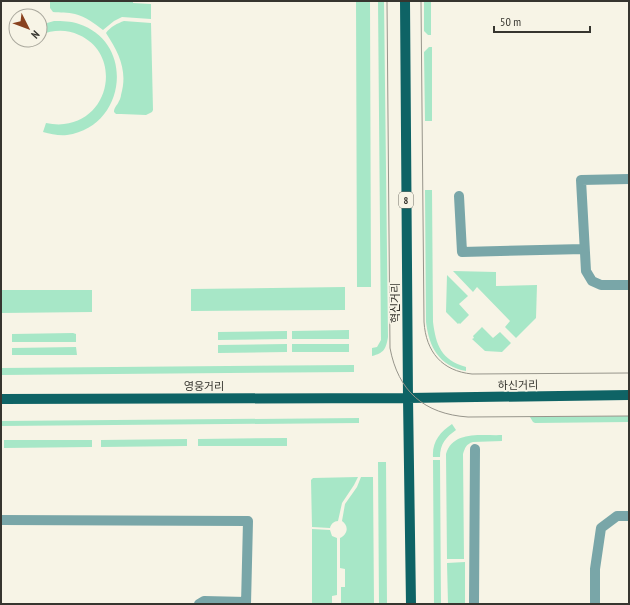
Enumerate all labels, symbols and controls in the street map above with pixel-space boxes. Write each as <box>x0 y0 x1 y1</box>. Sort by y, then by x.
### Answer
north arrow <box>8 8 48 48</box>
scale bar <box>494 8 590 34</box>
text: 50 m <box>500 14 521 29</box>
text: N <box>28 28 43 42</box>
road number: 8 <box>399 192 413 208</box>
street label: 혁신거리 <box>388 283 402 323</box>
street label: 하신거리 <box>498 378 538 392</box>
street label: 영웅거리 <box>184 379 224 393</box>

